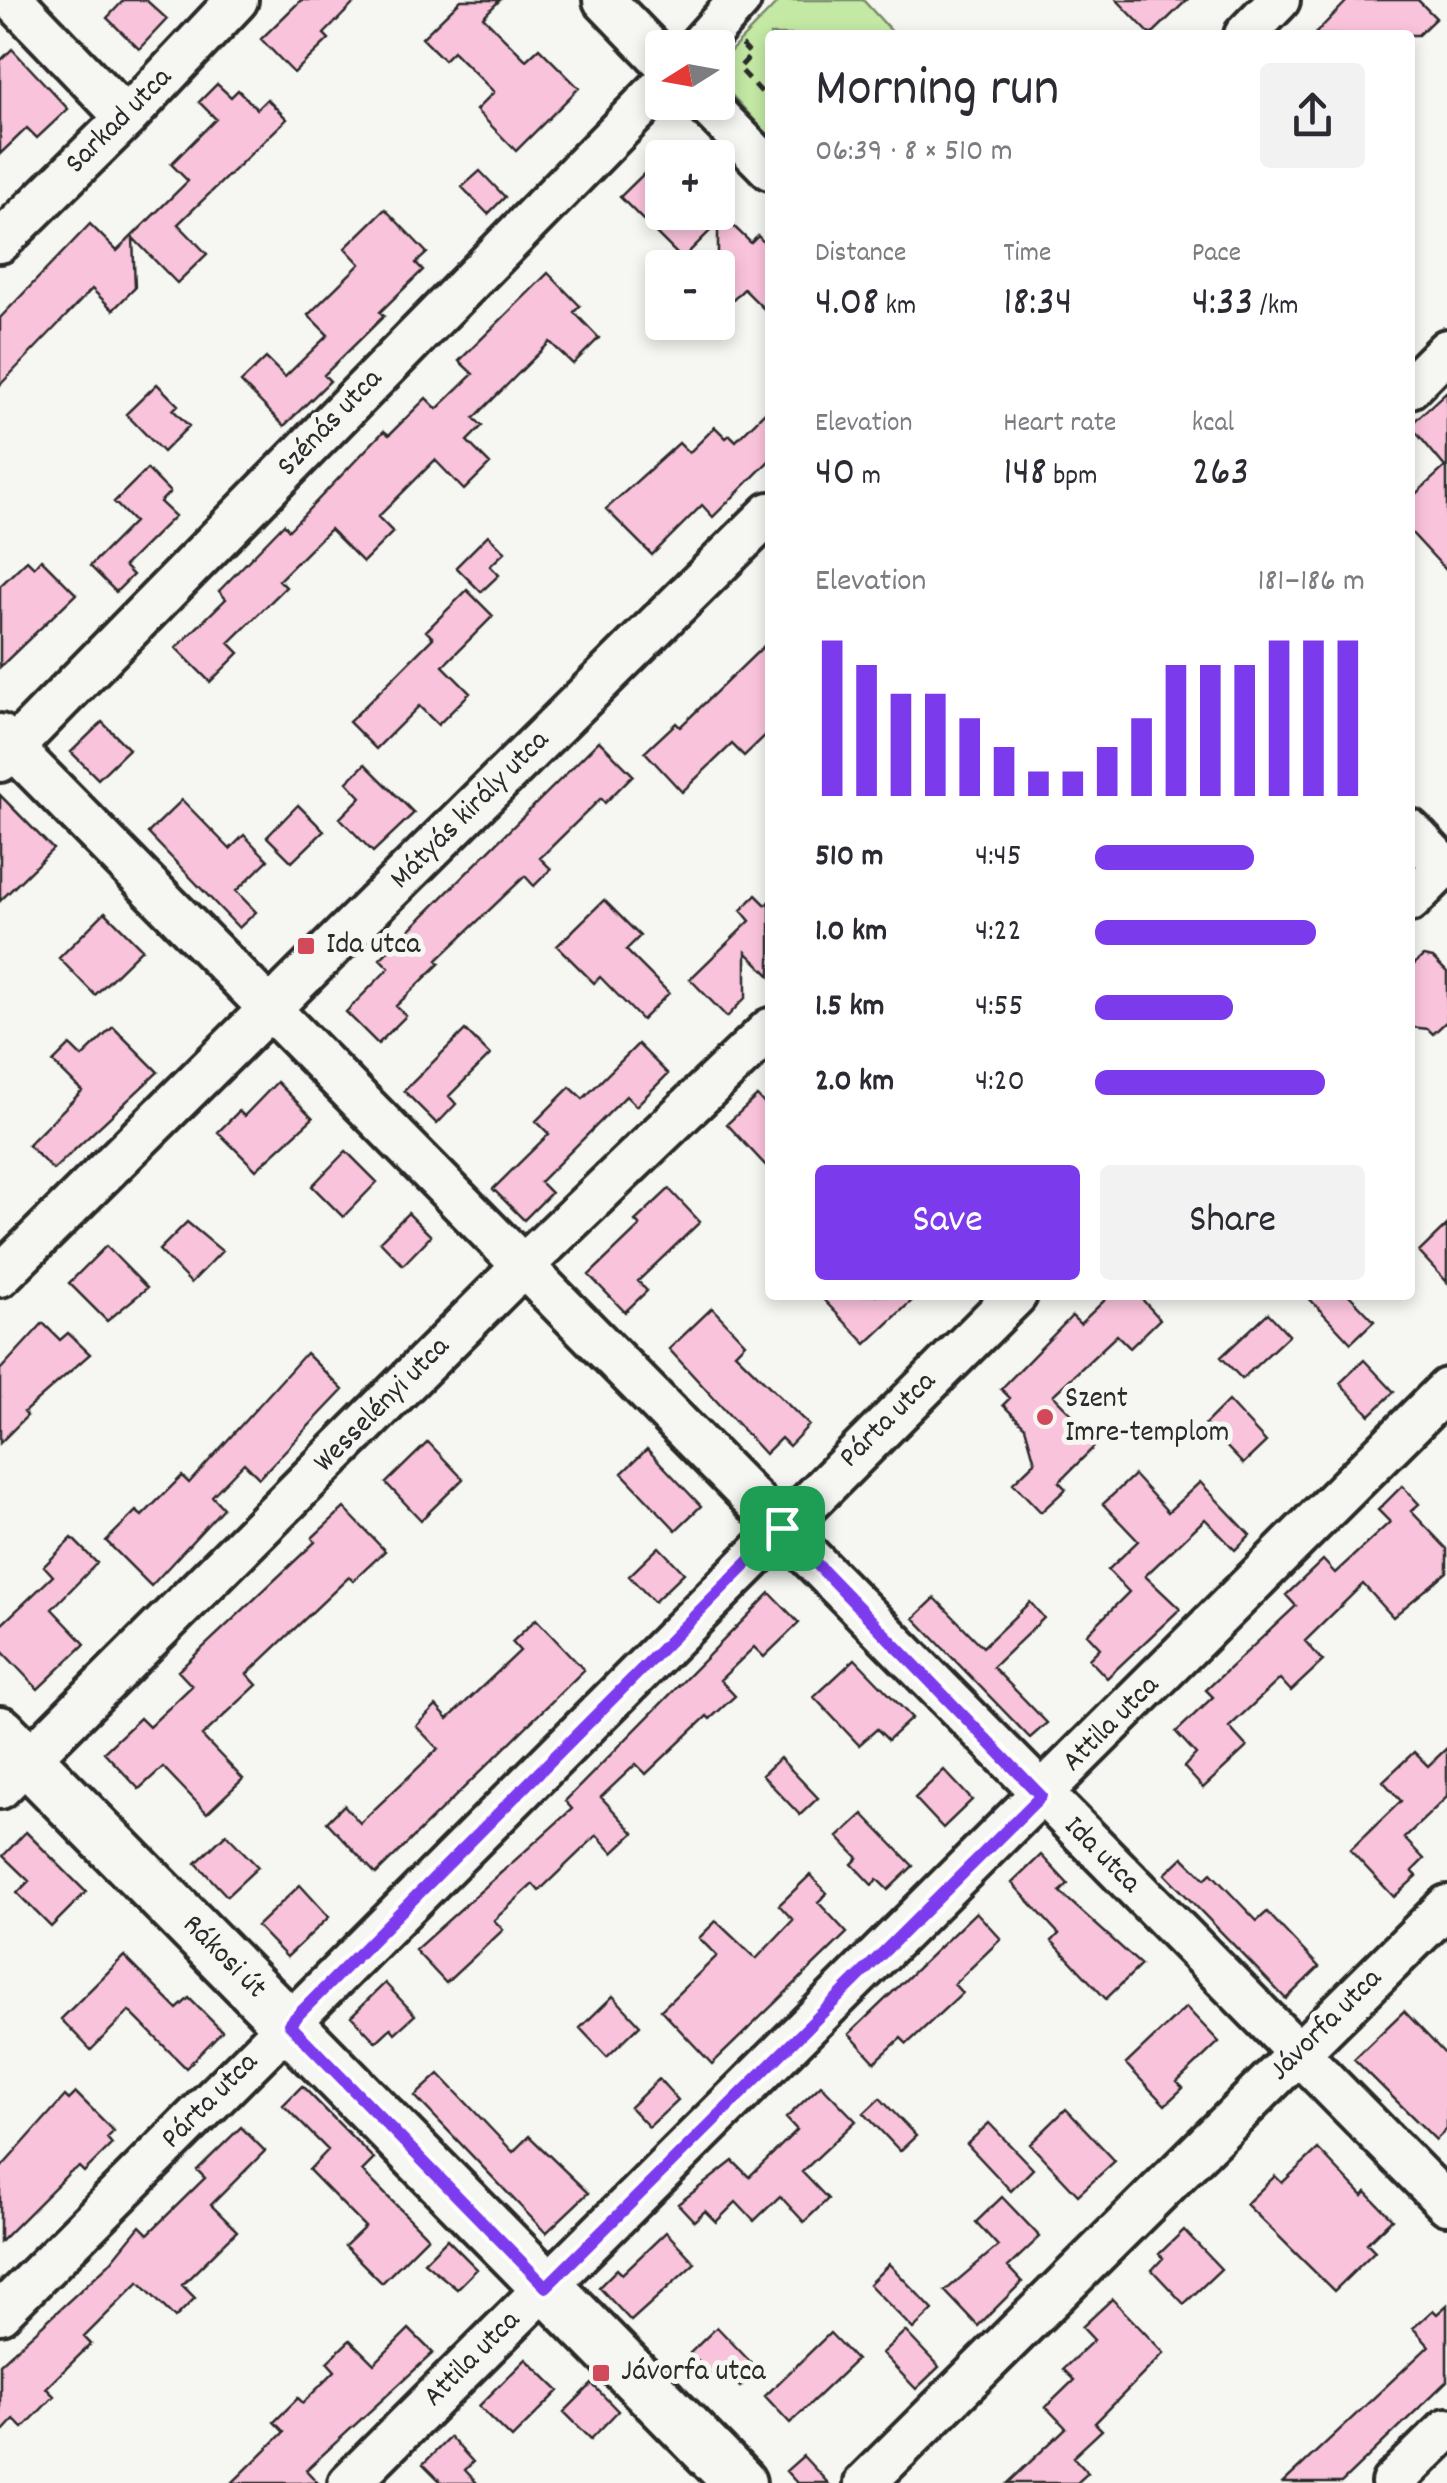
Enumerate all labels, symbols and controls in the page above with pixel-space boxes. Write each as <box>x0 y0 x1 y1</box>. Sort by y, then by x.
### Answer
north arrow <box>645 30 735 120</box>
map controls <box>645 30 735 340</box>
text: Morning run <box>815 53 1059 132</box>
street label: Sarkad utca <box>57 58 184 185</box>
button: share <box>1260 63 1365 168</box>
text: 06:39 · 8 × 510 m <box>815 130 1013 176</box>
button: + <box>645 140 735 230</box>
text: Distance <box>815 235 906 275</box>
text: Time <box>1003 235 1051 275</box>
text: Pace <box>1192 235 1241 275</box>
button: − <box>645 250 735 340</box>
text: 4.08 <box>815 275 879 335</box>
text: 18:34 <box>1003 275 1072 335</box>
text: 4:33 <box>1192 275 1253 335</box>
text: km <box>879 288 916 328</box>
text: /km <box>1253 288 1298 328</box>
street label: Szénás utca <box>268 359 394 488</box>
text: Elevation <box>815 405 912 445</box>
text: Heart rate <box>1003 405 1116 445</box>
text: kcal <box>1192 405 1234 445</box>
text: 40 <box>815 445 855 505</box>
text: 148 <box>1003 445 1047 505</box>
text: 263 <box>1192 445 1249 505</box>
text: m <box>855 458 881 498</box>
text: bpm <box>1047 458 1098 498</box>
text: Elevation <box>815 560 926 606</box>
text: 181–186 m <box>1257 560 1365 606</box>
street label: Mátyás király utca <box>381 721 561 901</box>
text: 510 m <box>815 835 884 881</box>
text: 4:45 <box>975 835 1022 881</box>
text: 1.0 km <box>815 910 887 956</box>
text: 4:22 <box>975 910 1022 956</box>
place label: Ida utca <box>326 925 421 968</box>
marker: Ida utca <box>295 935 317 957</box>
text: 1.5 km <box>815 985 885 1031</box>
text: 4:55 <box>975 985 1023 1031</box>
text: 2.0 km <box>815 1060 894 1106</box>
text: 4:20 <box>975 1060 1025 1106</box>
button: Save <box>815 1165 1080 1280</box>
button: Share <box>1100 1165 1365 1280</box>
street label: Wesselényi utca <box>305 1327 462 1484</box>
street label: Párta utca <box>831 1362 948 1479</box>
place label: Szent Imre-templom <box>1065 1379 1229 1456</box>
marker: Szent Imre-templom <box>1034 1406 1056 1428</box>
pin <box>740 1486 825 1571</box>
icon: arrive <box>755 1501 810 1556</box>
street label: Attila utca <box>1054 1666 1171 1783</box>
street label: Ida utca <box>1052 1807 1150 1905</box>
street label: Rákosi út <box>171 1906 275 2010</box>
street label: Jávorfa utca <box>1261 1959 1394 2092</box>
street label: Párta utca <box>153 2043 270 2160</box>
street label: Attila utca <box>415 2301 532 2418</box>
place label: Jávorfa utca <box>621 2352 766 2395</box>
marker: Jávorfa utca <box>590 2362 612 2384</box>

